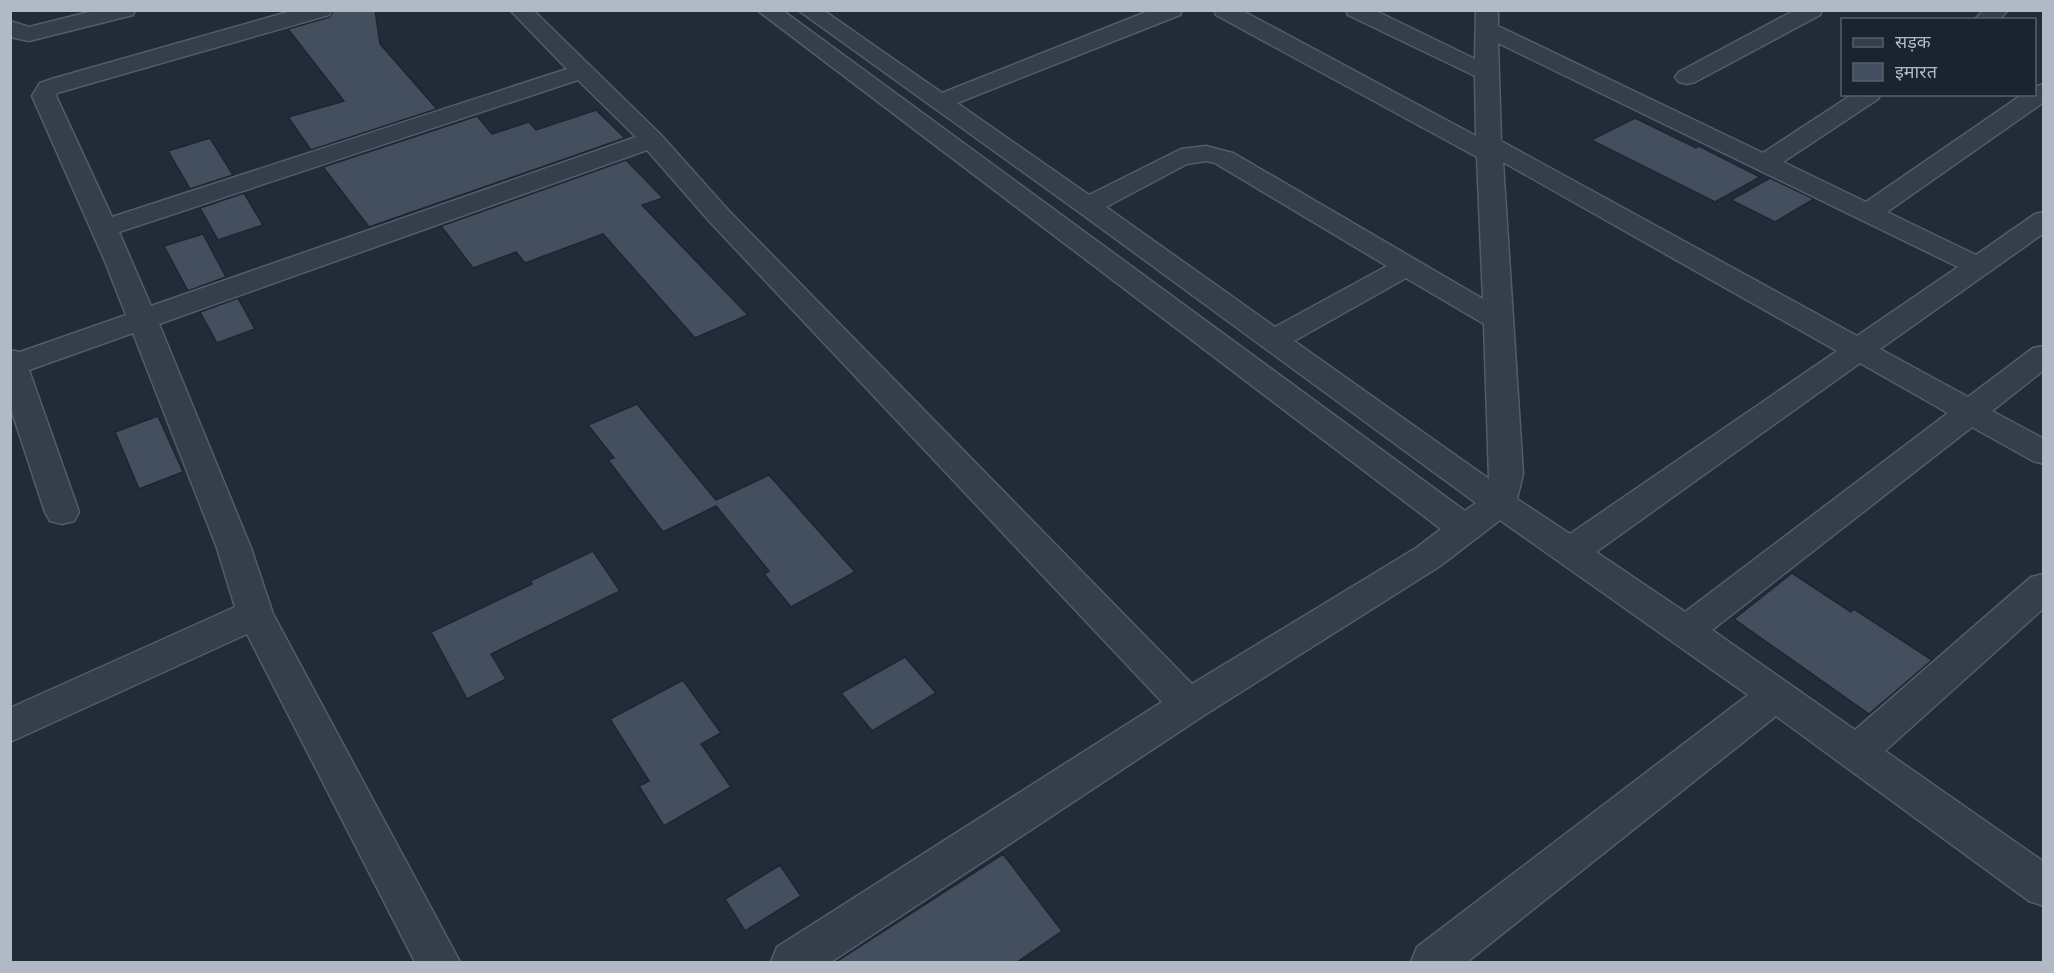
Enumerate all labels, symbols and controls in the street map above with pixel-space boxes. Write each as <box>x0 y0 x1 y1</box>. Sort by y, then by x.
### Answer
legend <box>1841 18 2036 96</box>
text: सड़क <box>1895 30 1932 53</box>
text: इमारत <box>1895 60 1938 83</box>

